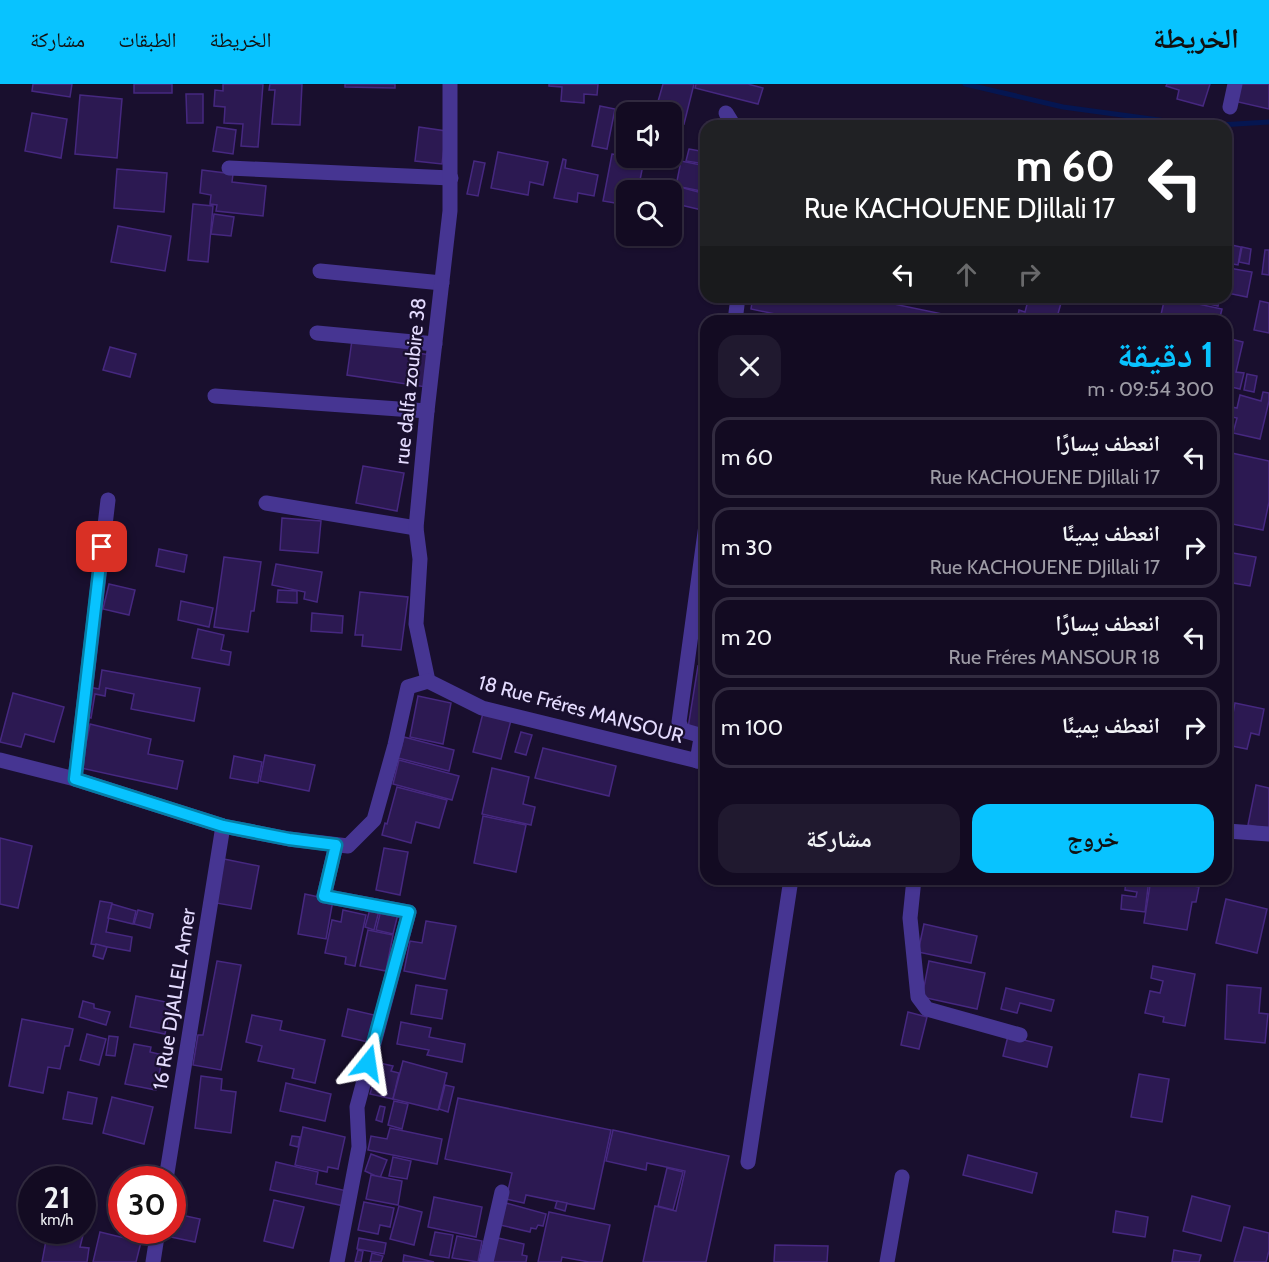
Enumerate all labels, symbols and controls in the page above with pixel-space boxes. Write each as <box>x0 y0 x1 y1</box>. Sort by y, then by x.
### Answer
text: الخريطة <box>1153 21 1239 55</box>
text: مشاركة <box>30 27 85 52</box>
text: الطبقات <box>118 27 177 52</box>
text: الخريطة <box>210 27 271 52</box>
map controls <box>616 102 682 246</box>
button: sound <box>616 102 682 168</box>
text: 60 m <box>1016 140 1115 192</box>
icon: left <box>1136 144 1214 222</box>
button: search <box>616 180 682 246</box>
text: 17 Rue KACHOUENE DJillali <box>804 192 1115 225</box>
icon: left <box>887 258 920 291</box>
icon: ahead <box>950 258 983 291</box>
icon: right <box>1013 258 1046 291</box>
street label: rue dalfa zoubire 38 <box>389 297 431 465</box>
text: 1 دقيقة <box>1117 332 1214 376</box>
button: close <box>718 335 781 398</box>
text: 300 m · 09:54 <box>1088 377 1214 401</box>
text: انعطف يسارًا <box>1055 430 1160 457</box>
icon: left <box>1178 441 1211 474</box>
text: 60 m <box>721 444 773 471</box>
text: 17 Rue KACHOUENE DJillali <box>930 465 1160 489</box>
text: انعطف يمينًا <box>1062 520 1160 547</box>
pin <box>76 521 127 572</box>
icon: arrive <box>85 530 118 563</box>
icon: right <box>1178 531 1211 564</box>
text: 30 m <box>721 534 773 561</box>
text: 17 Rue KACHOUENE DJillali <box>930 555 1160 579</box>
text: انعطف يسارًا <box>1055 610 1160 637</box>
icon: left <box>1178 621 1211 654</box>
text: 20 m <box>721 624 772 651</box>
text: 18 Rue Fréres MANSOUR <box>949 645 1160 669</box>
street label: 18 Rue Fréres MANSOUR <box>476 670 686 748</box>
icon: right <box>1178 711 1211 744</box>
text: انعطف يمينًا <box>1062 712 1160 739</box>
text: 100 m <box>721 714 783 741</box>
button: مشاركة <box>718 804 960 873</box>
button: خروج <box>972 804 1214 873</box>
street label: 16 Rue DJALLEL Amer <box>148 906 200 1091</box>
position arrow <box>336 1031 400 1095</box>
speed limit sign: 30 <box>108 1166 186 1244</box>
text: 21 <box>44 1179 70 1216</box>
text: km/h <box>41 1211 73 1229</box>

